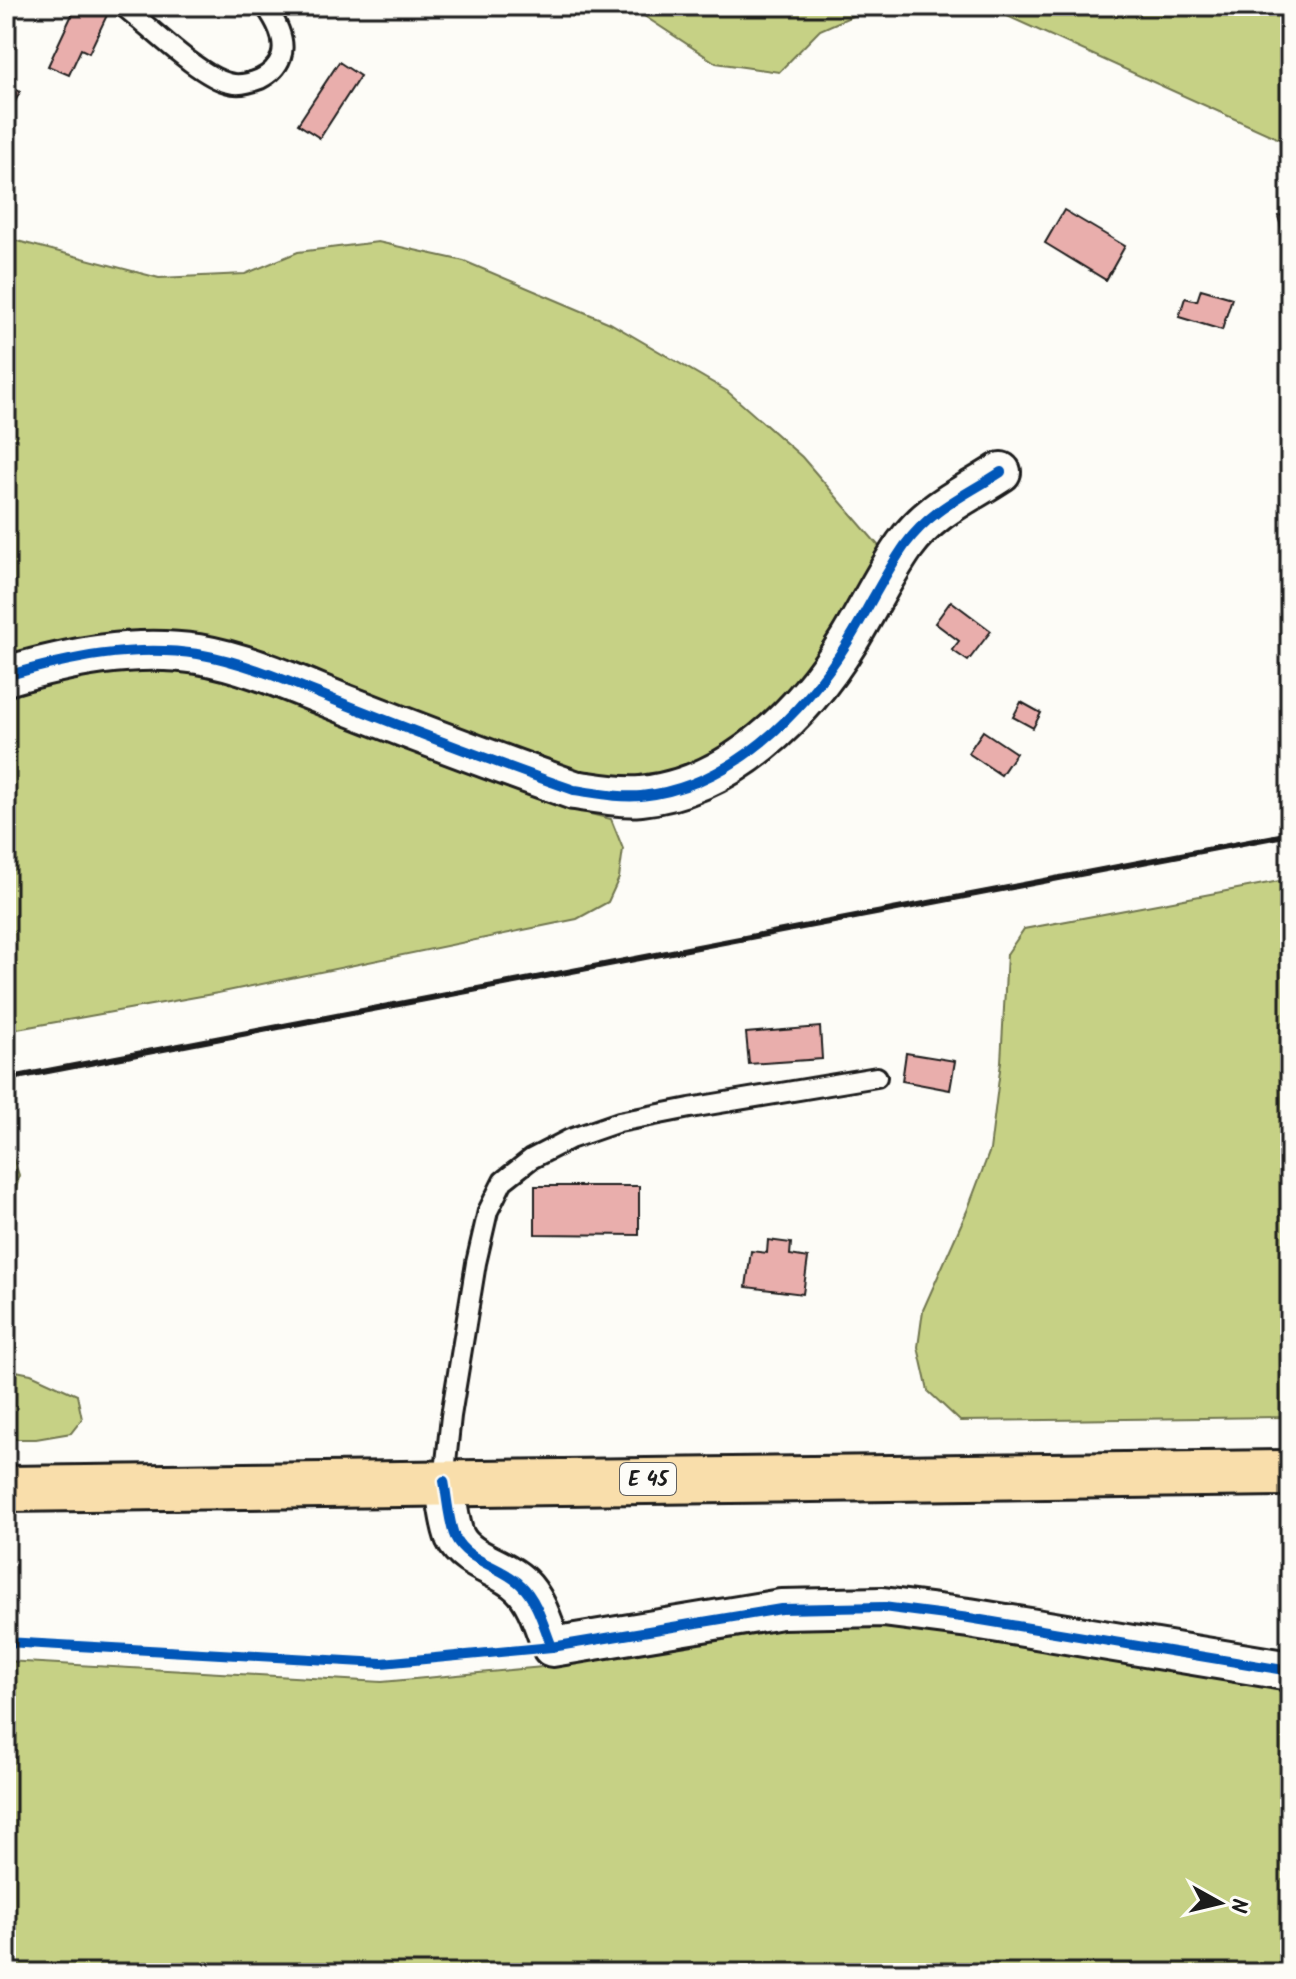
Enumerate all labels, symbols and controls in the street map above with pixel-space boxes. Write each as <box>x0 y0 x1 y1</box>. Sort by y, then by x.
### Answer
road number: E 45 <box>620 1463 676 1495</box>
north arrow <box>1180 1863 1260 1943</box>
text: N <box>1219 1896 1256 1915</box>

